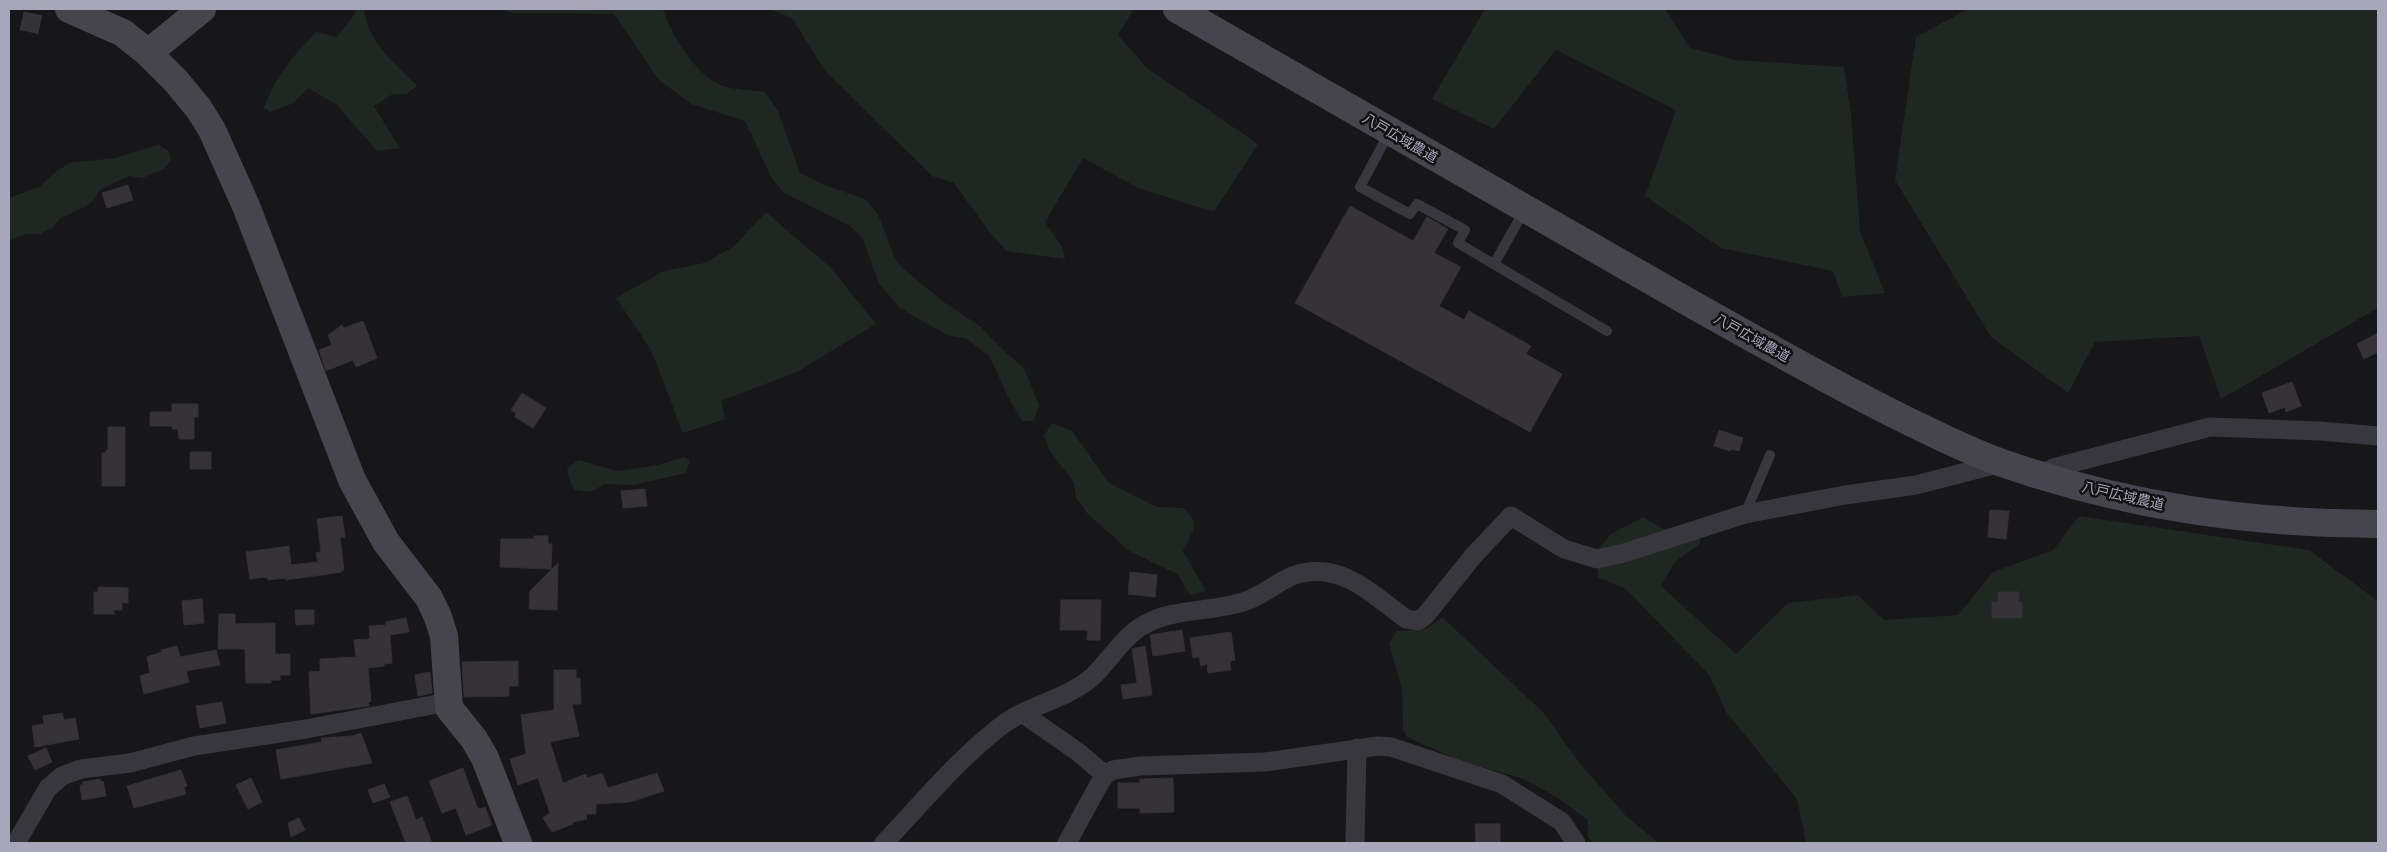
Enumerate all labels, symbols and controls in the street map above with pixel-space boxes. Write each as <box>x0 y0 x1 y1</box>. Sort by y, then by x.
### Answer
street label: 八戸広域農道 <box>1359 110 1441 166</box>
street label: 八戸広域農道 <box>1711 310 1793 366</box>
street label: 八戸広域農道 <box>2080 478 2166 514</box>

